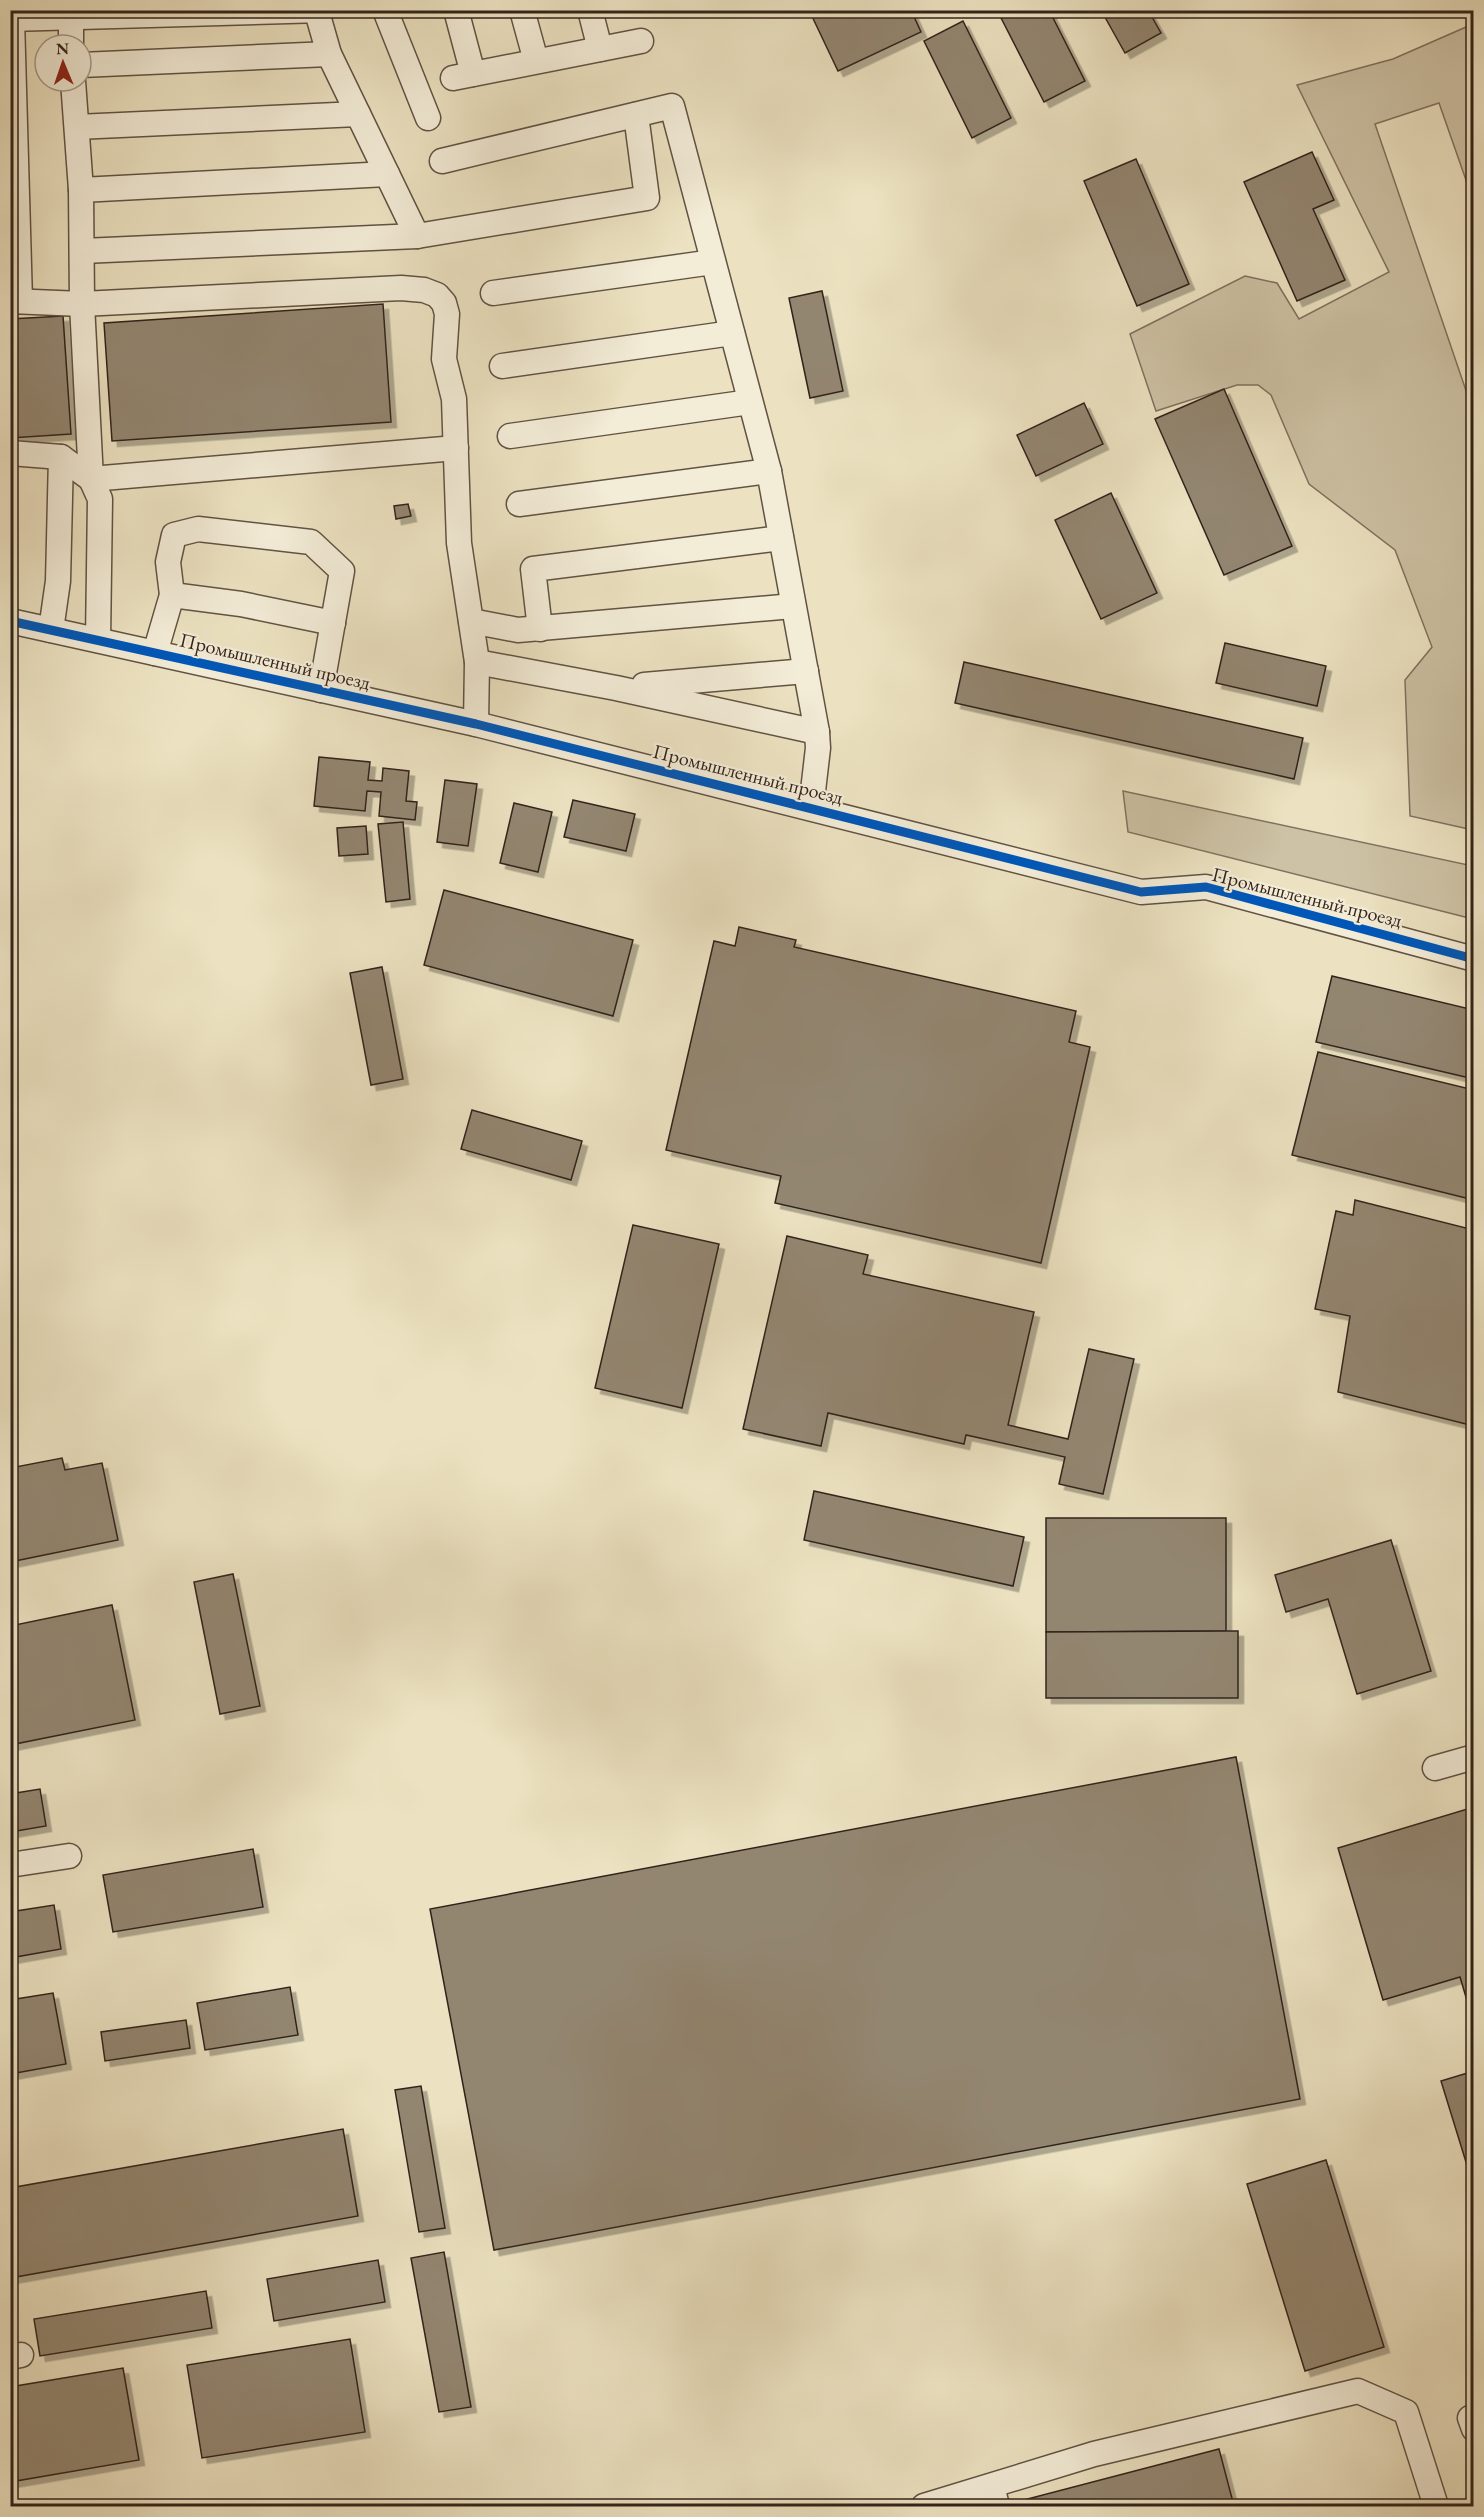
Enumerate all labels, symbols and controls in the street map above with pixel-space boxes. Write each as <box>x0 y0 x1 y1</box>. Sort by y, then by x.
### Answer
north arrow <box>33 33 93 93</box>
text: N <box>56 38 69 59</box>
street label: Промышленный проезд <box>177 626 373 696</box>
street label: Промышленный проезд <box>650 738 846 810</box>
street label: Промышленный проезд <box>1209 861 1405 933</box>

